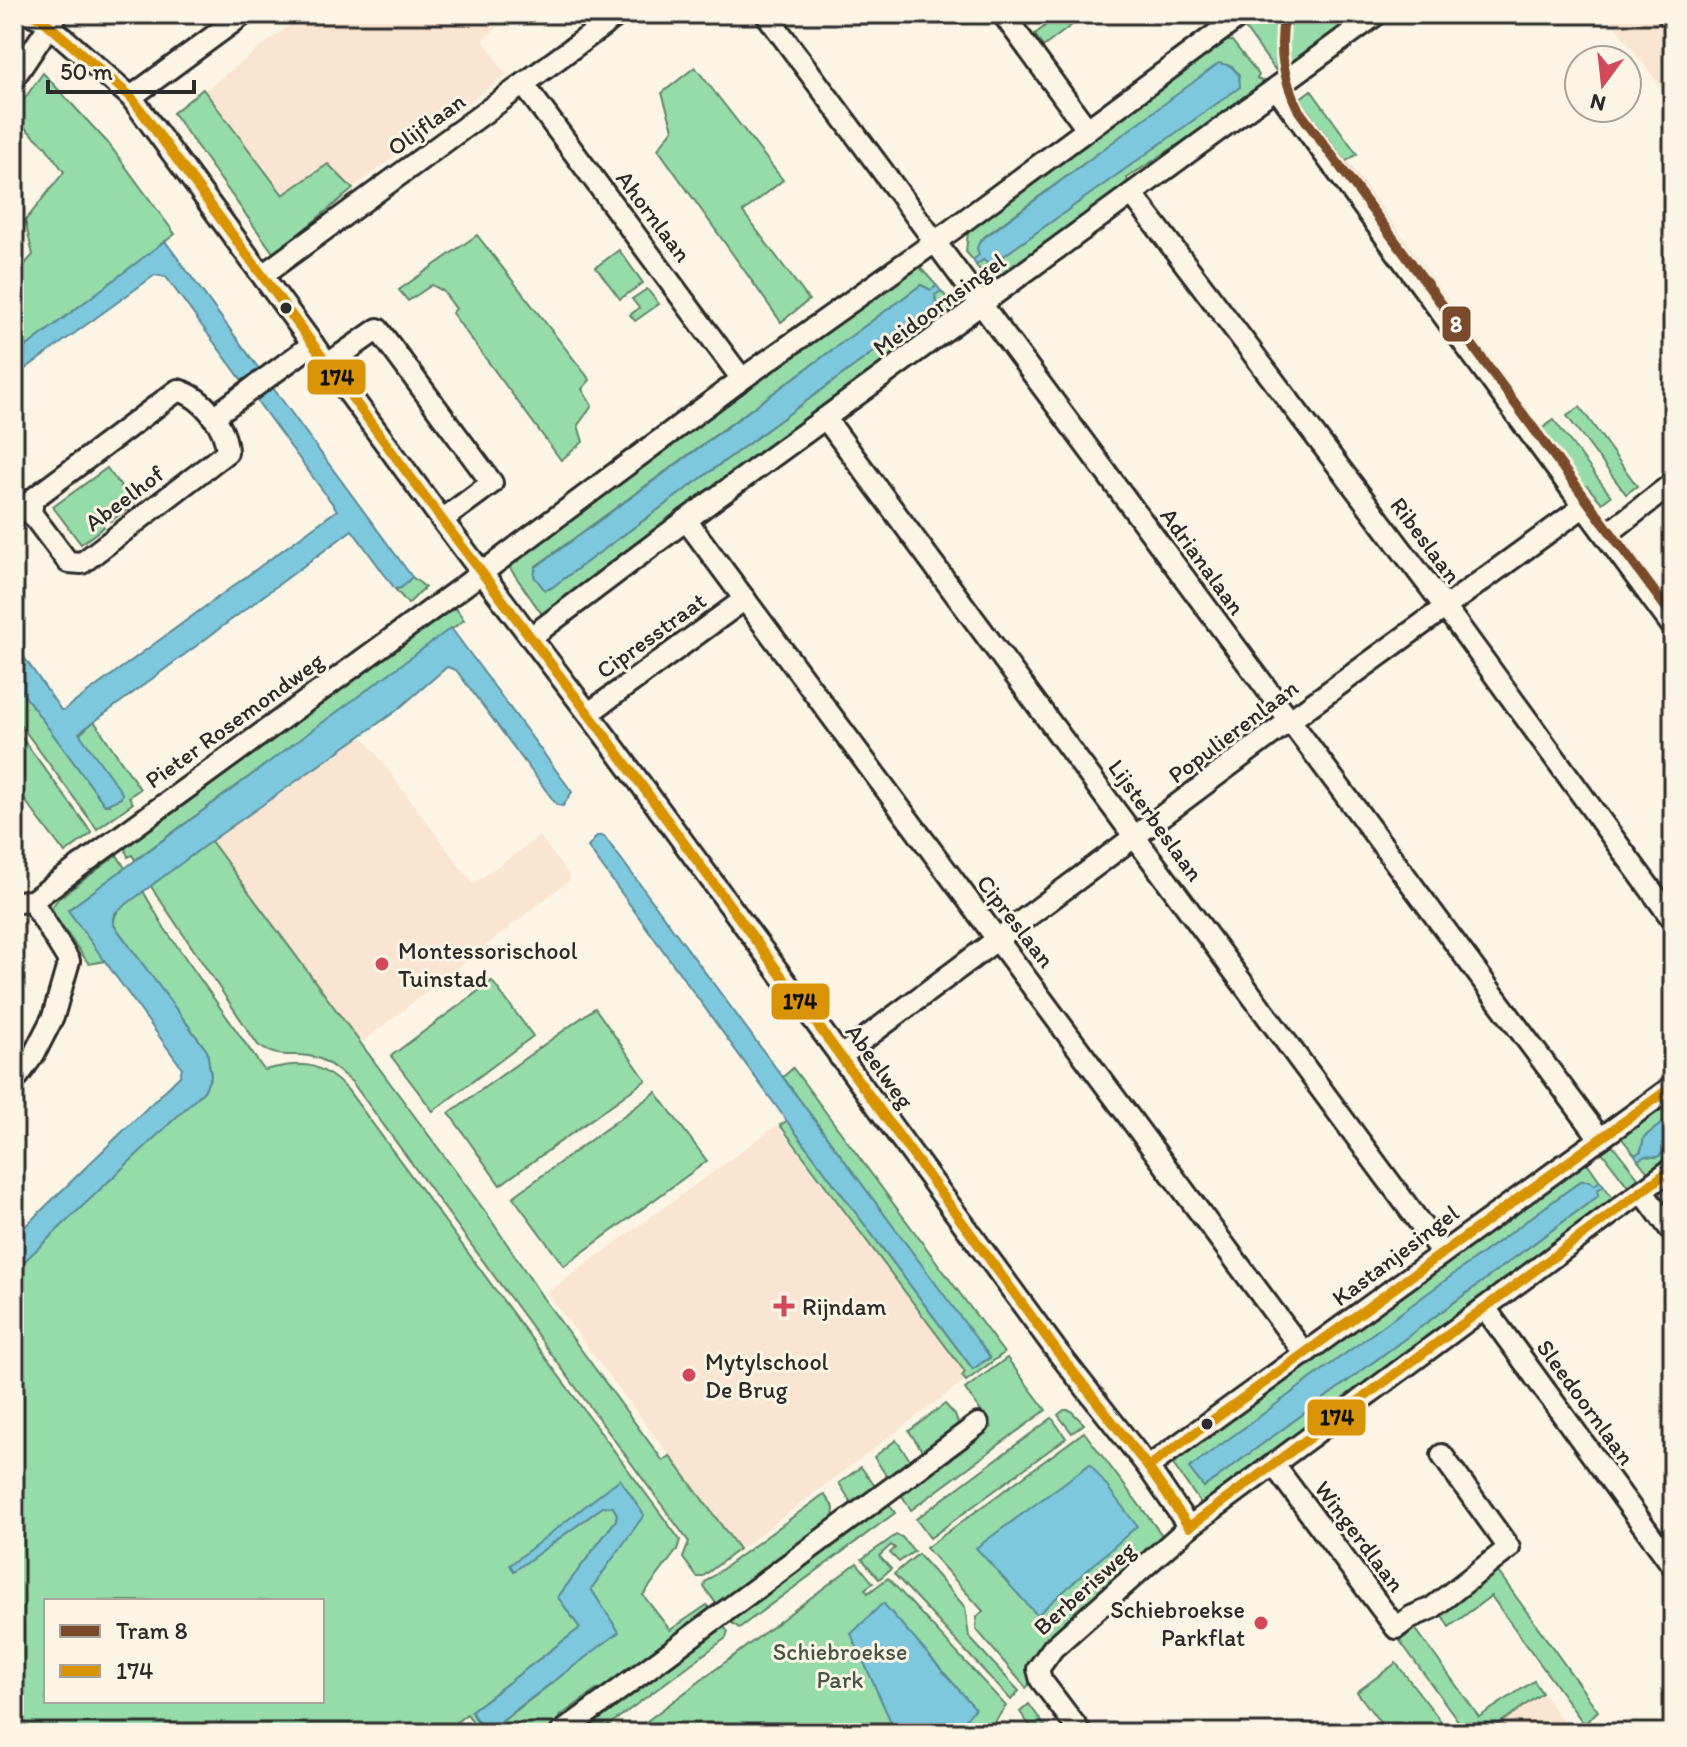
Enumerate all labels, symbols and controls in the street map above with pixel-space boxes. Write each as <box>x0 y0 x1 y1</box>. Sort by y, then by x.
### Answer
scale bar <box>48 44 194 94</box>
north arrow <box>1563 44 1643 124</box>
text: 50 m <box>60 57 113 86</box>
street label: Olijflaan <box>381 86 471 162</box>
text: N <box>1587 88 1609 118</box>
street label: Ahornlaan <box>610 165 698 268</box>
street label: Meidoornsingel <box>867 246 1011 362</box>
unlabelled marker <box>278 300 294 316</box>
line badge: 8 <box>1441 305 1472 343</box>
text: 8 <box>1450 311 1462 338</box>
line badge: 174 <box>306 358 367 396</box>
text: 174 <box>320 364 355 391</box>
street label: Abeelhof <box>79 458 170 537</box>
street label: Ribeslaan <box>1384 491 1468 589</box>
street label: Adrianalaan <box>1154 502 1252 620</box>
street label: Cipresstraat <box>590 585 712 685</box>
street label: Pieter Rosemondweg <box>139 645 329 794</box>
street label: Populierenlaan <box>1162 672 1304 789</box>
street label: Lijsterbeslaan <box>1102 753 1210 887</box>
street label: Cipreslaan <box>971 869 1061 973</box>
place label: Montessorischool Tuinstad <box>398 936 578 993</box>
marker: Montessorischool Tuinstad <box>373 955 391 973</box>
line badge: 174 <box>770 982 831 1021</box>
text: 174 <box>783 988 818 1015</box>
street label: Abeelweg <box>840 1018 921 1115</box>
street label: Kastanjesingel <box>1326 1198 1464 1312</box>
place label: Rijndam <box>802 1292 886 1321</box>
marker: Rijndam <box>773 1295 795 1317</box>
street label: Sleedoornlaan <box>1531 1334 1642 1471</box>
place label: Mytylschool De Brug <box>705 1347 829 1404</box>
marker: Mytylschool De Brug <box>680 1366 698 1384</box>
line badge: 174 <box>1306 1398 1367 1437</box>
text: 174 <box>1320 1404 1355 1431</box>
unlabelled marker <box>1199 1416 1215 1432</box>
street label: Wingerdlaan <box>1309 1475 1412 1598</box>
street label: Berberisweg <box>1027 1534 1141 1641</box>
place label: Schiebroekse Parkflat <box>1110 1595 1245 1652</box>
legend <box>44 1599 324 1703</box>
marker: Schiebroekse Parkflat <box>1252 1614 1270 1632</box>
text: Tram 8 <box>116 1616 188 1645</box>
park label: Schiebroekse Park <box>773 1637 907 1694</box>
text: 174 <box>116 1656 153 1685</box>

